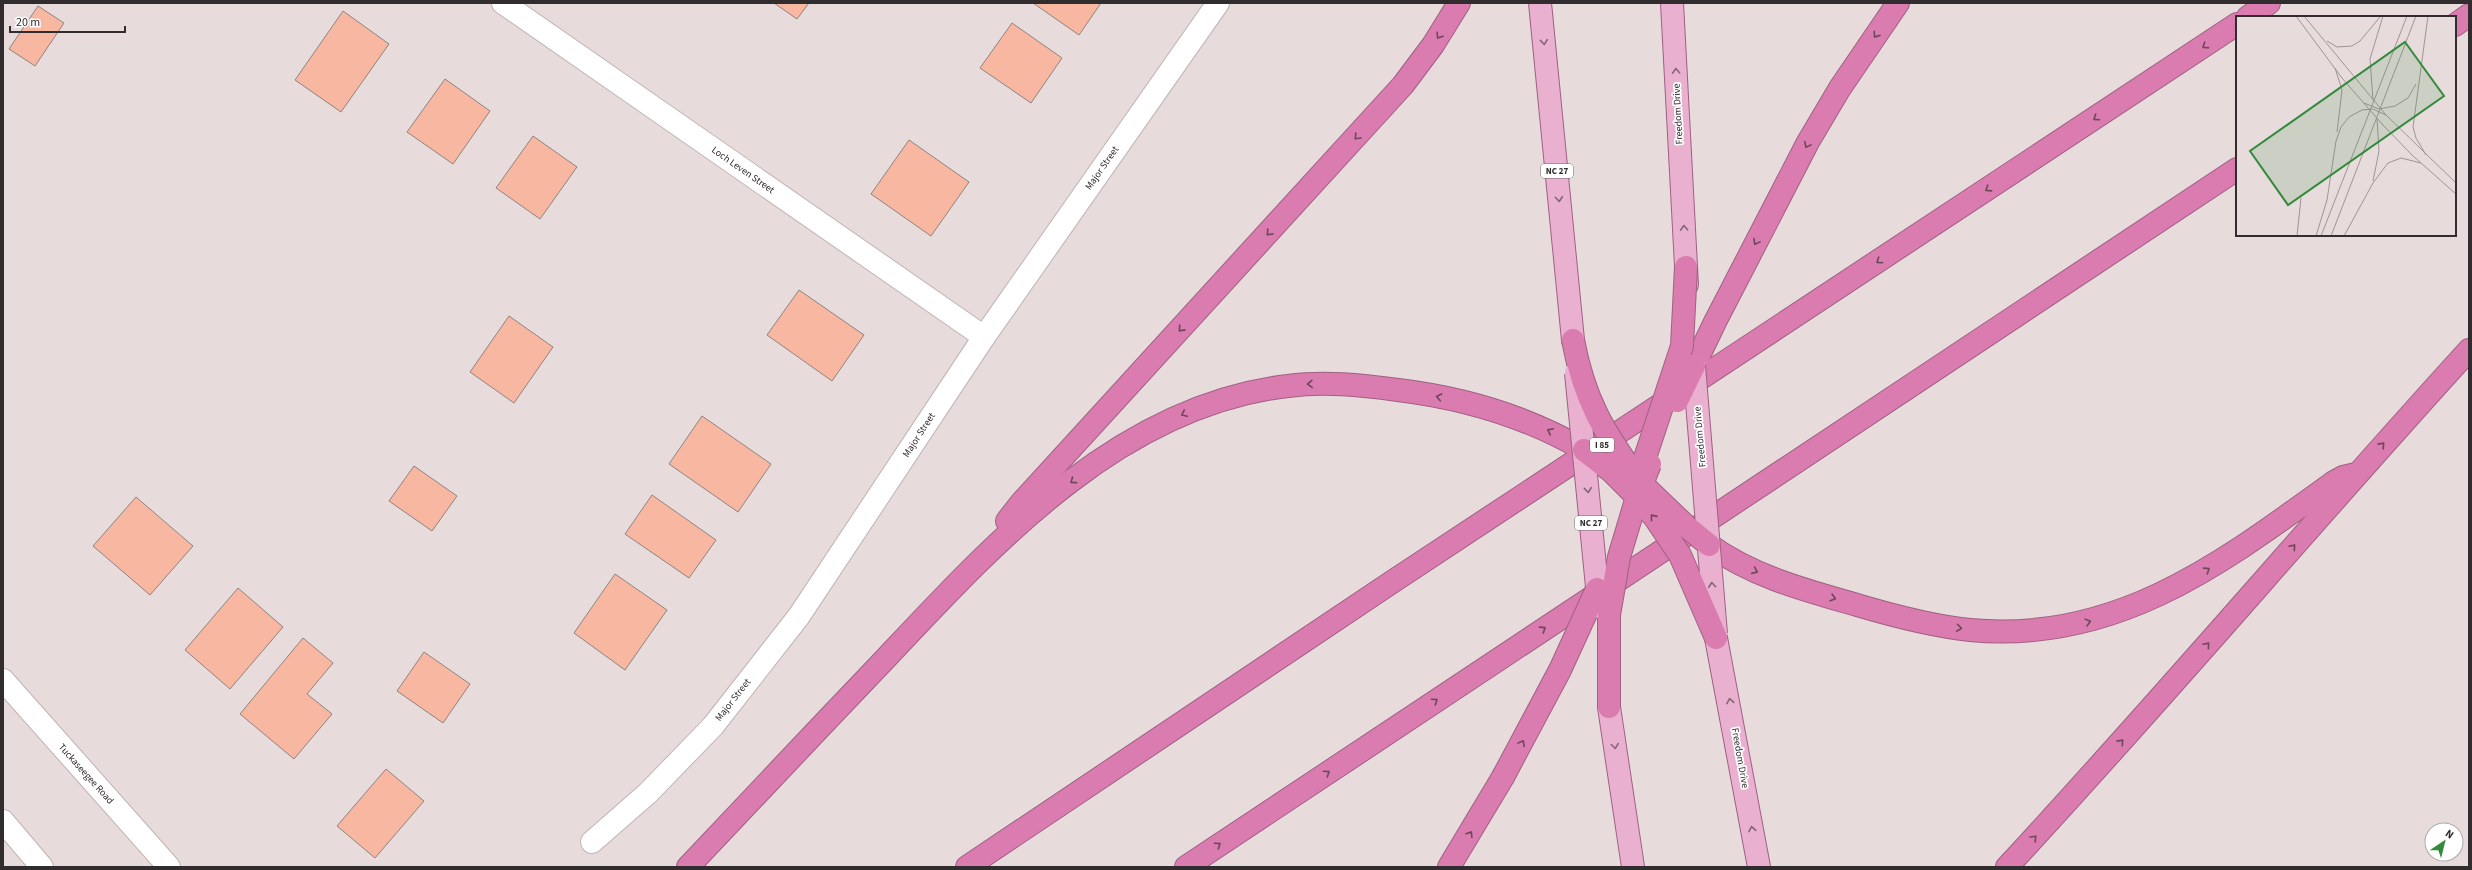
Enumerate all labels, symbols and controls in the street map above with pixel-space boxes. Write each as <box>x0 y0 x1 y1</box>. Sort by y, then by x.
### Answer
scale bar <box>10 8 125 34</box>
text: 20 m <box>16 14 40 31</box>
inset map <box>2236 16 2456 236</box>
one-way arrow <box>1873 31 1881 38</box>
one-way arrow <box>1436 32 1443 39</box>
one-way arrow <box>1540 39 1549 45</box>
one-way arrow <box>2202 41 2209 48</box>
one-way arrow <box>1671 68 1680 74</box>
street label: Freedom Drive <box>1669 83 1687 145</box>
one-way arrow <box>2094 113 2101 120</box>
one-way arrow <box>1354 132 1361 140</box>
one-way arrow <box>1804 141 1811 148</box>
street label: Loch Leven Street <box>709 143 778 197</box>
street label: Major Street <box>1082 143 1123 193</box>
road number: NC 27 <box>1541 164 1573 178</box>
one-way arrow <box>1985 185 1992 192</box>
one-way arrow <box>1555 196 1564 202</box>
one-way arrow <box>1680 225 1689 231</box>
one-way arrow <box>1266 228 1273 235</box>
one-way arrow <box>1753 237 1760 245</box>
one-way arrow <box>1876 256 1883 264</box>
one-way arrow <box>1179 324 1186 331</box>
one-way arrow <box>1307 380 1313 389</box>
one-way arrow <box>1436 393 1442 401</box>
street label: Freedom Drive <box>1690 406 1710 468</box>
street label: Major Street <box>899 409 939 460</box>
one-way arrow <box>1180 409 1188 417</box>
one-way arrow <box>1546 428 1554 436</box>
road number: I 85 <box>1590 438 1614 452</box>
one-way arrow <box>2378 442 2385 450</box>
one-way arrow <box>1070 476 1077 484</box>
one-way arrow <box>1583 487 1592 493</box>
one-way arrow <box>1651 514 1658 521</box>
road number: NC 27 <box>1575 516 1607 530</box>
one-way arrow <box>2288 544 2295 552</box>
one-way arrow <box>1751 567 1758 575</box>
one-way arrow <box>2203 568 2210 575</box>
one-way arrow <box>1708 582 1717 588</box>
one-way arrow <box>1829 593 1836 602</box>
one-way arrow <box>2084 618 2091 627</box>
one-way arrow <box>1956 624 1962 633</box>
one-way arrow <box>1539 626 1546 634</box>
one-way arrow <box>2202 642 2209 649</box>
street label: Major Street <box>712 675 755 724</box>
one-way arrow <box>1726 697 1734 704</box>
one-way arrow <box>1430 699 1437 706</box>
street label: Freedom Drive <box>1728 727 1752 789</box>
one-way arrow <box>2116 739 2124 747</box>
one-way arrow <box>1517 740 1525 747</box>
street label: Tuckaseegee Road <box>55 741 117 807</box>
one-way arrow <box>1610 742 1619 749</box>
one-way arrow <box>1322 771 1329 778</box>
north arrow <box>2424 822 2464 862</box>
one-way arrow <box>1748 825 1757 832</box>
text: N <box>2442 826 2457 842</box>
one-way arrow <box>1465 831 1473 838</box>
one-way arrow <box>2029 836 2036 843</box>
one-way arrow <box>1214 843 1221 850</box>

